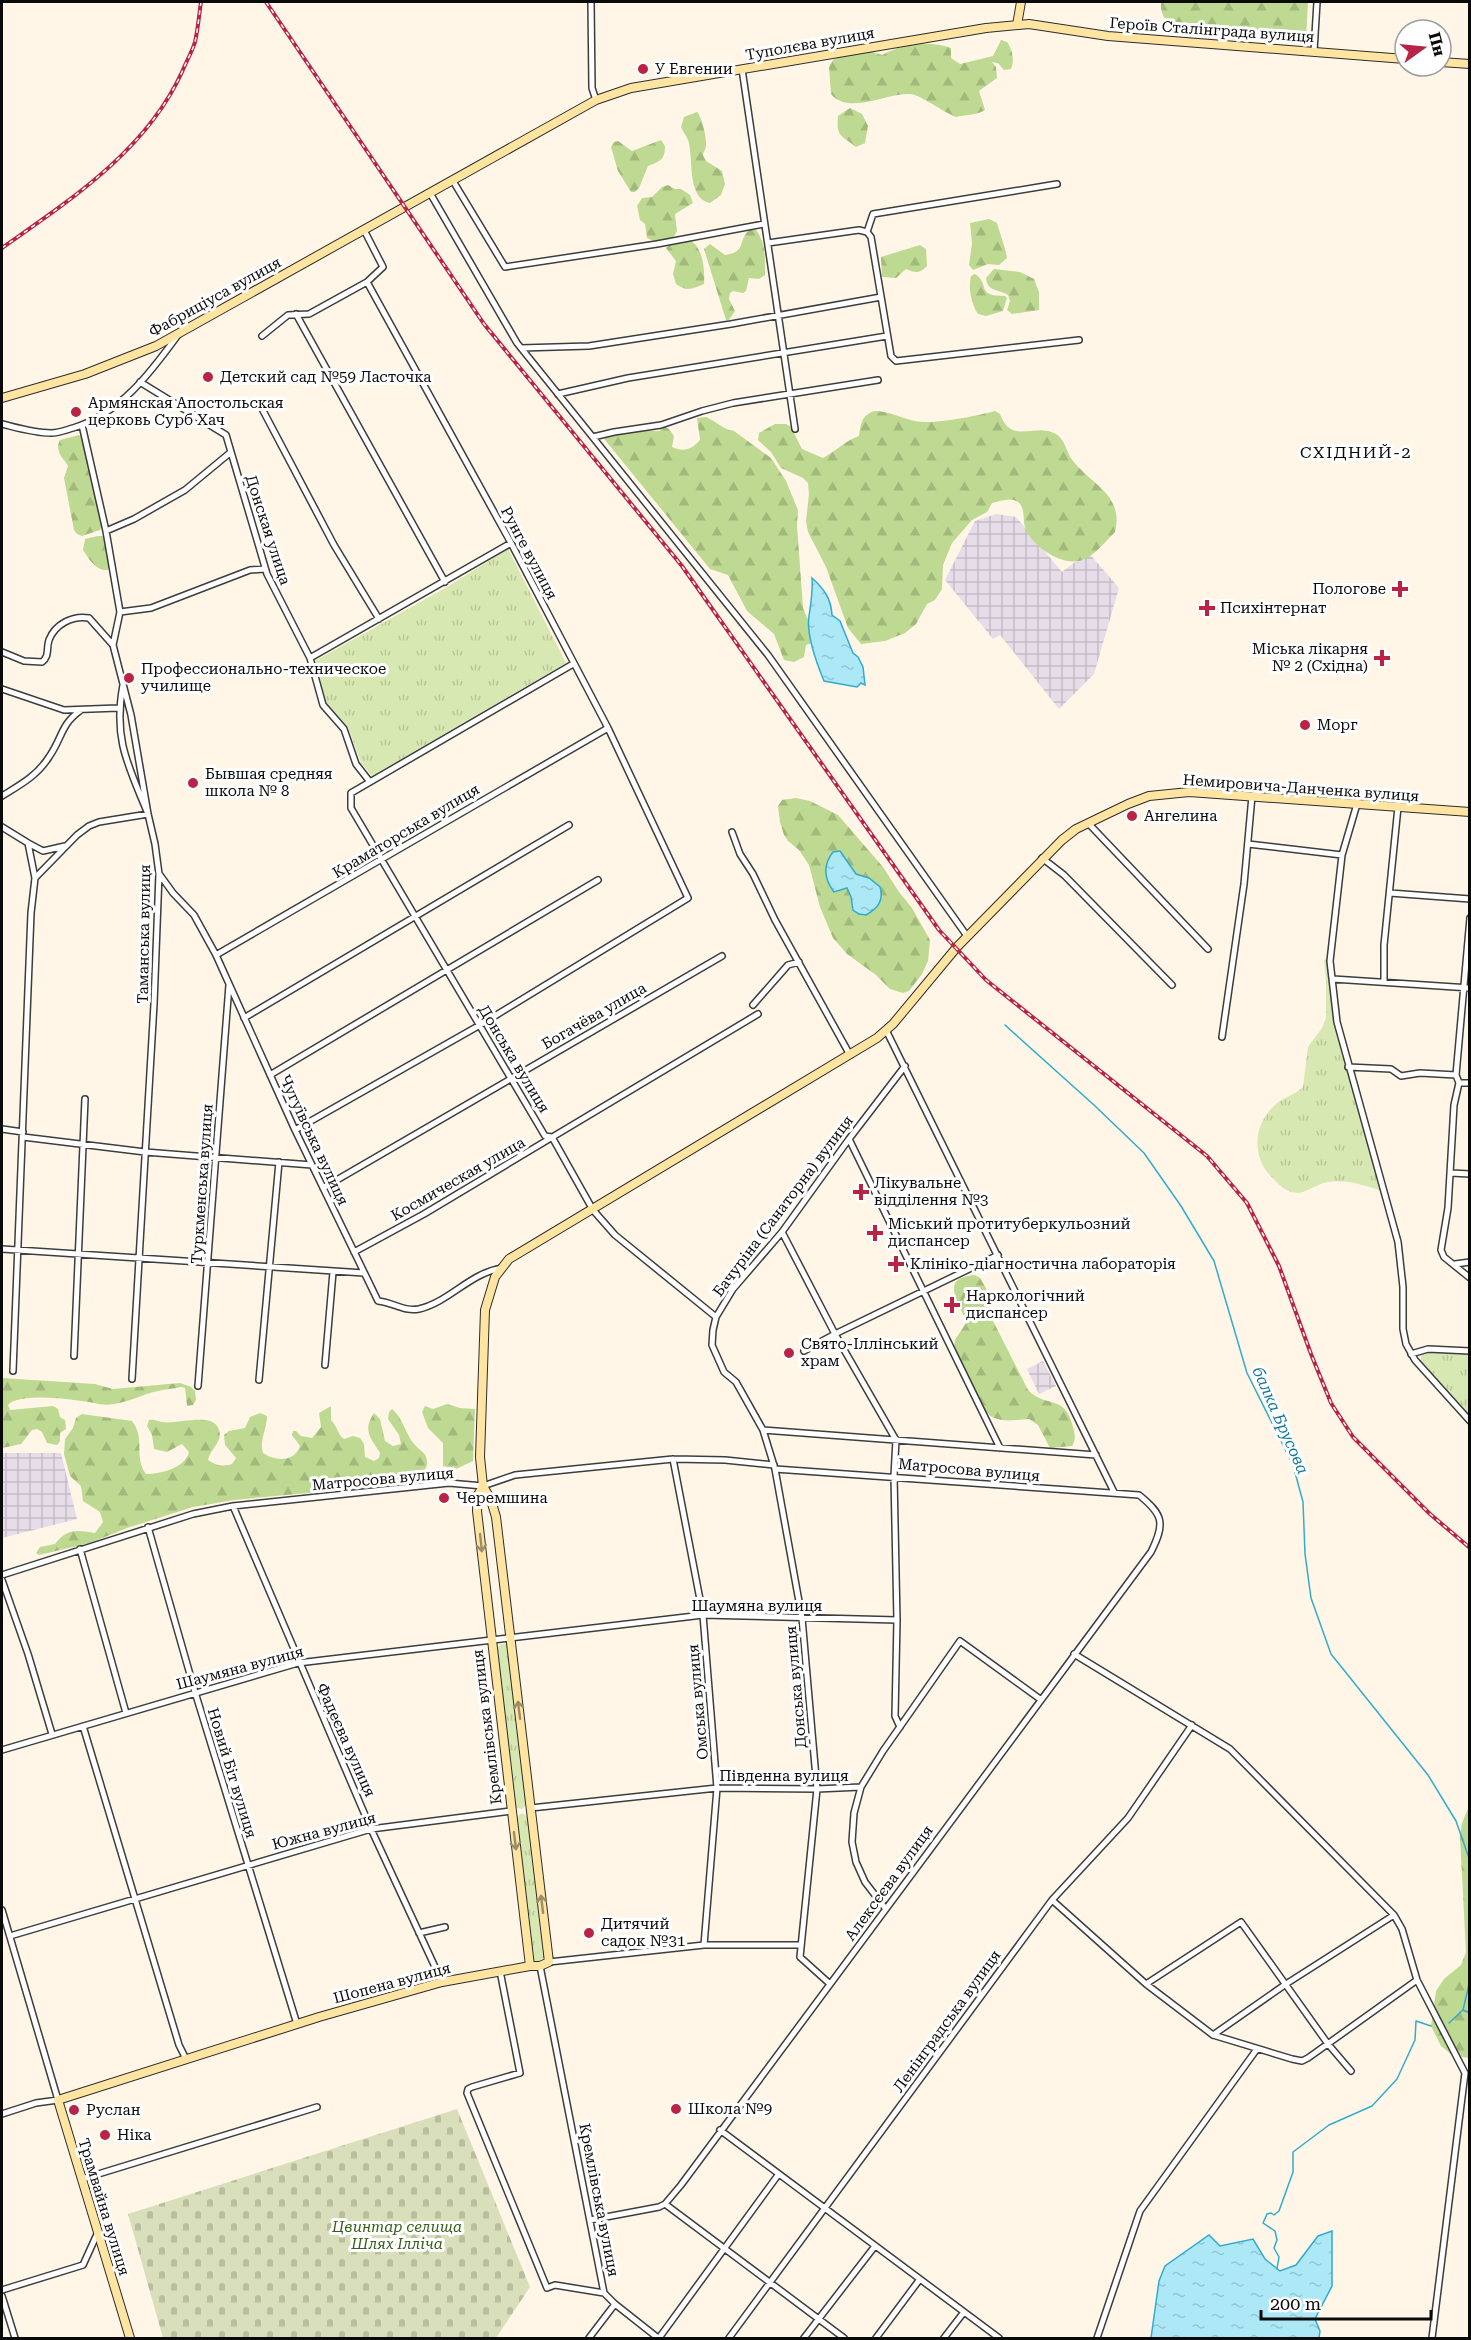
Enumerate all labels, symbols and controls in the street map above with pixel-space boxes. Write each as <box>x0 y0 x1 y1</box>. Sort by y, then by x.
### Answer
street label: Героїв Сталінграда вулиця <box>1109 14 1315 46</box>
north arrow <box>1393 18 1453 78</box>
street label: Туполєва вулиця <box>744 24 876 64</box>
text: Пн <box>1425 30 1449 58</box>
place label: У Евгении <box>655 60 733 78</box>
marker: У Евгении <box>636 62 650 76</box>
street label: Фабриціуса вулиця <box>146 253 284 341</box>
place label: Детский сад №59 Ласточка <box>220 368 431 386</box>
marker: Детский сад №59 Ласточка <box>201 370 215 384</box>
place label: Армянская Апостольская церковь Сурб Хач <box>88 394 283 429</box>
marker: Армянская Апостольская церковь Сурб Хач <box>69 405 83 419</box>
district label: СХІДНИЙ-2 <box>1300 443 1412 462</box>
street label: Донская улица <box>242 473 294 587</box>
street label: Рунге вулиця <box>497 503 561 603</box>
place label: Пологове <box>1312 580 1386 598</box>
marker: Пологове <box>1391 580 1409 598</box>
marker: Психінтернат <box>1198 599 1216 617</box>
place label: Психінтернат <box>1220 599 1326 617</box>
place label: Міська лікарня № 2 (Східна) <box>1252 640 1368 675</box>
marker: Міська лікарня № 2 (Східна) <box>1373 649 1391 667</box>
place label: Профессионально-техническое училище <box>141 660 386 695</box>
marker: Профессионально-техническое училище <box>122 671 136 685</box>
place label: Морг <box>1317 716 1358 734</box>
marker: Морг <box>1298 718 1312 732</box>
place label: Бывшая средняя школа № 8 <box>205 765 333 800</box>
street label: Немировича-Данченка вулиця <box>1182 771 1420 805</box>
marker: Бывшая средняя школа № 8 <box>186 776 200 790</box>
street label: Краматорська вулиця <box>329 780 483 882</box>
place label: Ангелина <box>1144 807 1217 825</box>
marker: Ангелина <box>1125 809 1139 823</box>
street label: Таманська вулиця <box>134 864 154 1004</box>
street label: Богачёва улица <box>539 979 649 1053</box>
street label: Донська вулиця <box>475 1002 553 1116</box>
street label: Чугуївська вулиця <box>276 1072 352 1208</box>
street label: Туркменська вулиця <box>187 1103 217 1265</box>
street label: Бачуріна (Санаторна) вулиця <box>709 1112 857 1300</box>
street label: Космическая улица <box>388 1133 528 1225</box>
place label: Лікувальне відділення №3 <box>874 1174 988 1209</box>
marker: Лікувальне відділення №3 <box>852 1183 870 1201</box>
place label: Міський протитуберкульозний диспансер <box>888 1215 1131 1250</box>
marker: Міський протитуберкульозний диспансер <box>866 1224 884 1242</box>
marker: Клініко-діагностична лабораторія <box>887 1255 905 1273</box>
place label: Клініко-діагностична лабораторія <box>910 1255 1176 1273</box>
place label: Наркологічний диспансер <box>966 1287 1085 1322</box>
marker: Наркологічний диспансер <box>943 1296 961 1314</box>
place label: Свято-Іллінський храм <box>801 1335 939 1370</box>
marker: Свято-Іллінський храм <box>782 1346 796 1360</box>
water label: балка Брусова <box>1248 1364 1313 1477</box>
street label: Матросова вулиця <box>897 1455 1041 1485</box>
street label: Матросова вулиця <box>311 1464 455 1494</box>
place label: Черемшина <box>456 1489 548 1507</box>
marker: Черемшина <box>437 1491 451 1505</box>
one-way arrow <box>475 1532 486 1552</box>
street label: Шаумяна вулиця <box>692 1597 822 1615</box>
street label: Донська вулиця <box>782 1625 810 1749</box>
street label: Шаумяна вулиця <box>174 1642 306 1694</box>
street label: Омська вулиця <box>684 1643 712 1761</box>
street label: Кремлівська вулиця <box>469 1649 505 1805</box>
street label: Фадеєва вулиця <box>313 1680 379 1800</box>
one-way arrow <box>514 1701 525 1721</box>
street label: Новий Біт вулиця <box>204 1706 260 1840</box>
street label: Південна вулиця <box>719 1767 849 1785</box>
street label: Южна вулиця <box>270 1808 378 1854</box>
street label: Алексєєва вулиця <box>841 1822 937 1944</box>
one-way arrow <box>509 1831 520 1850</box>
one-way arrow <box>537 1894 548 1914</box>
place label: Дитячий садок №31 <box>601 1915 685 1950</box>
marker: Дитячий садок №31 <box>582 1926 596 1940</box>
street label: Ленінградська вулиця <box>889 1946 1005 2096</box>
street label: Шопена вулиця <box>331 1959 453 2007</box>
place label: Школа №9 <box>688 2100 772 2118</box>
place label: Руслан <box>86 2101 141 2119</box>
marker: Школа №9 <box>669 2102 683 2116</box>
marker: Руслан <box>67 2103 81 2117</box>
street label: Кремлівська вулиця <box>575 2122 623 2278</box>
place label: Ніка <box>117 2126 151 2144</box>
marker: Ніка <box>98 2128 112 2142</box>
street label: Трамвайна вулиця <box>75 2136 133 2278</box>
park label: Цвинтар селища Шлях Ілліча <box>331 2218 462 2253</box>
scale bar <box>1261 2283 1430 2321</box>
text: 200 m <box>1270 2293 1321 2314</box>

